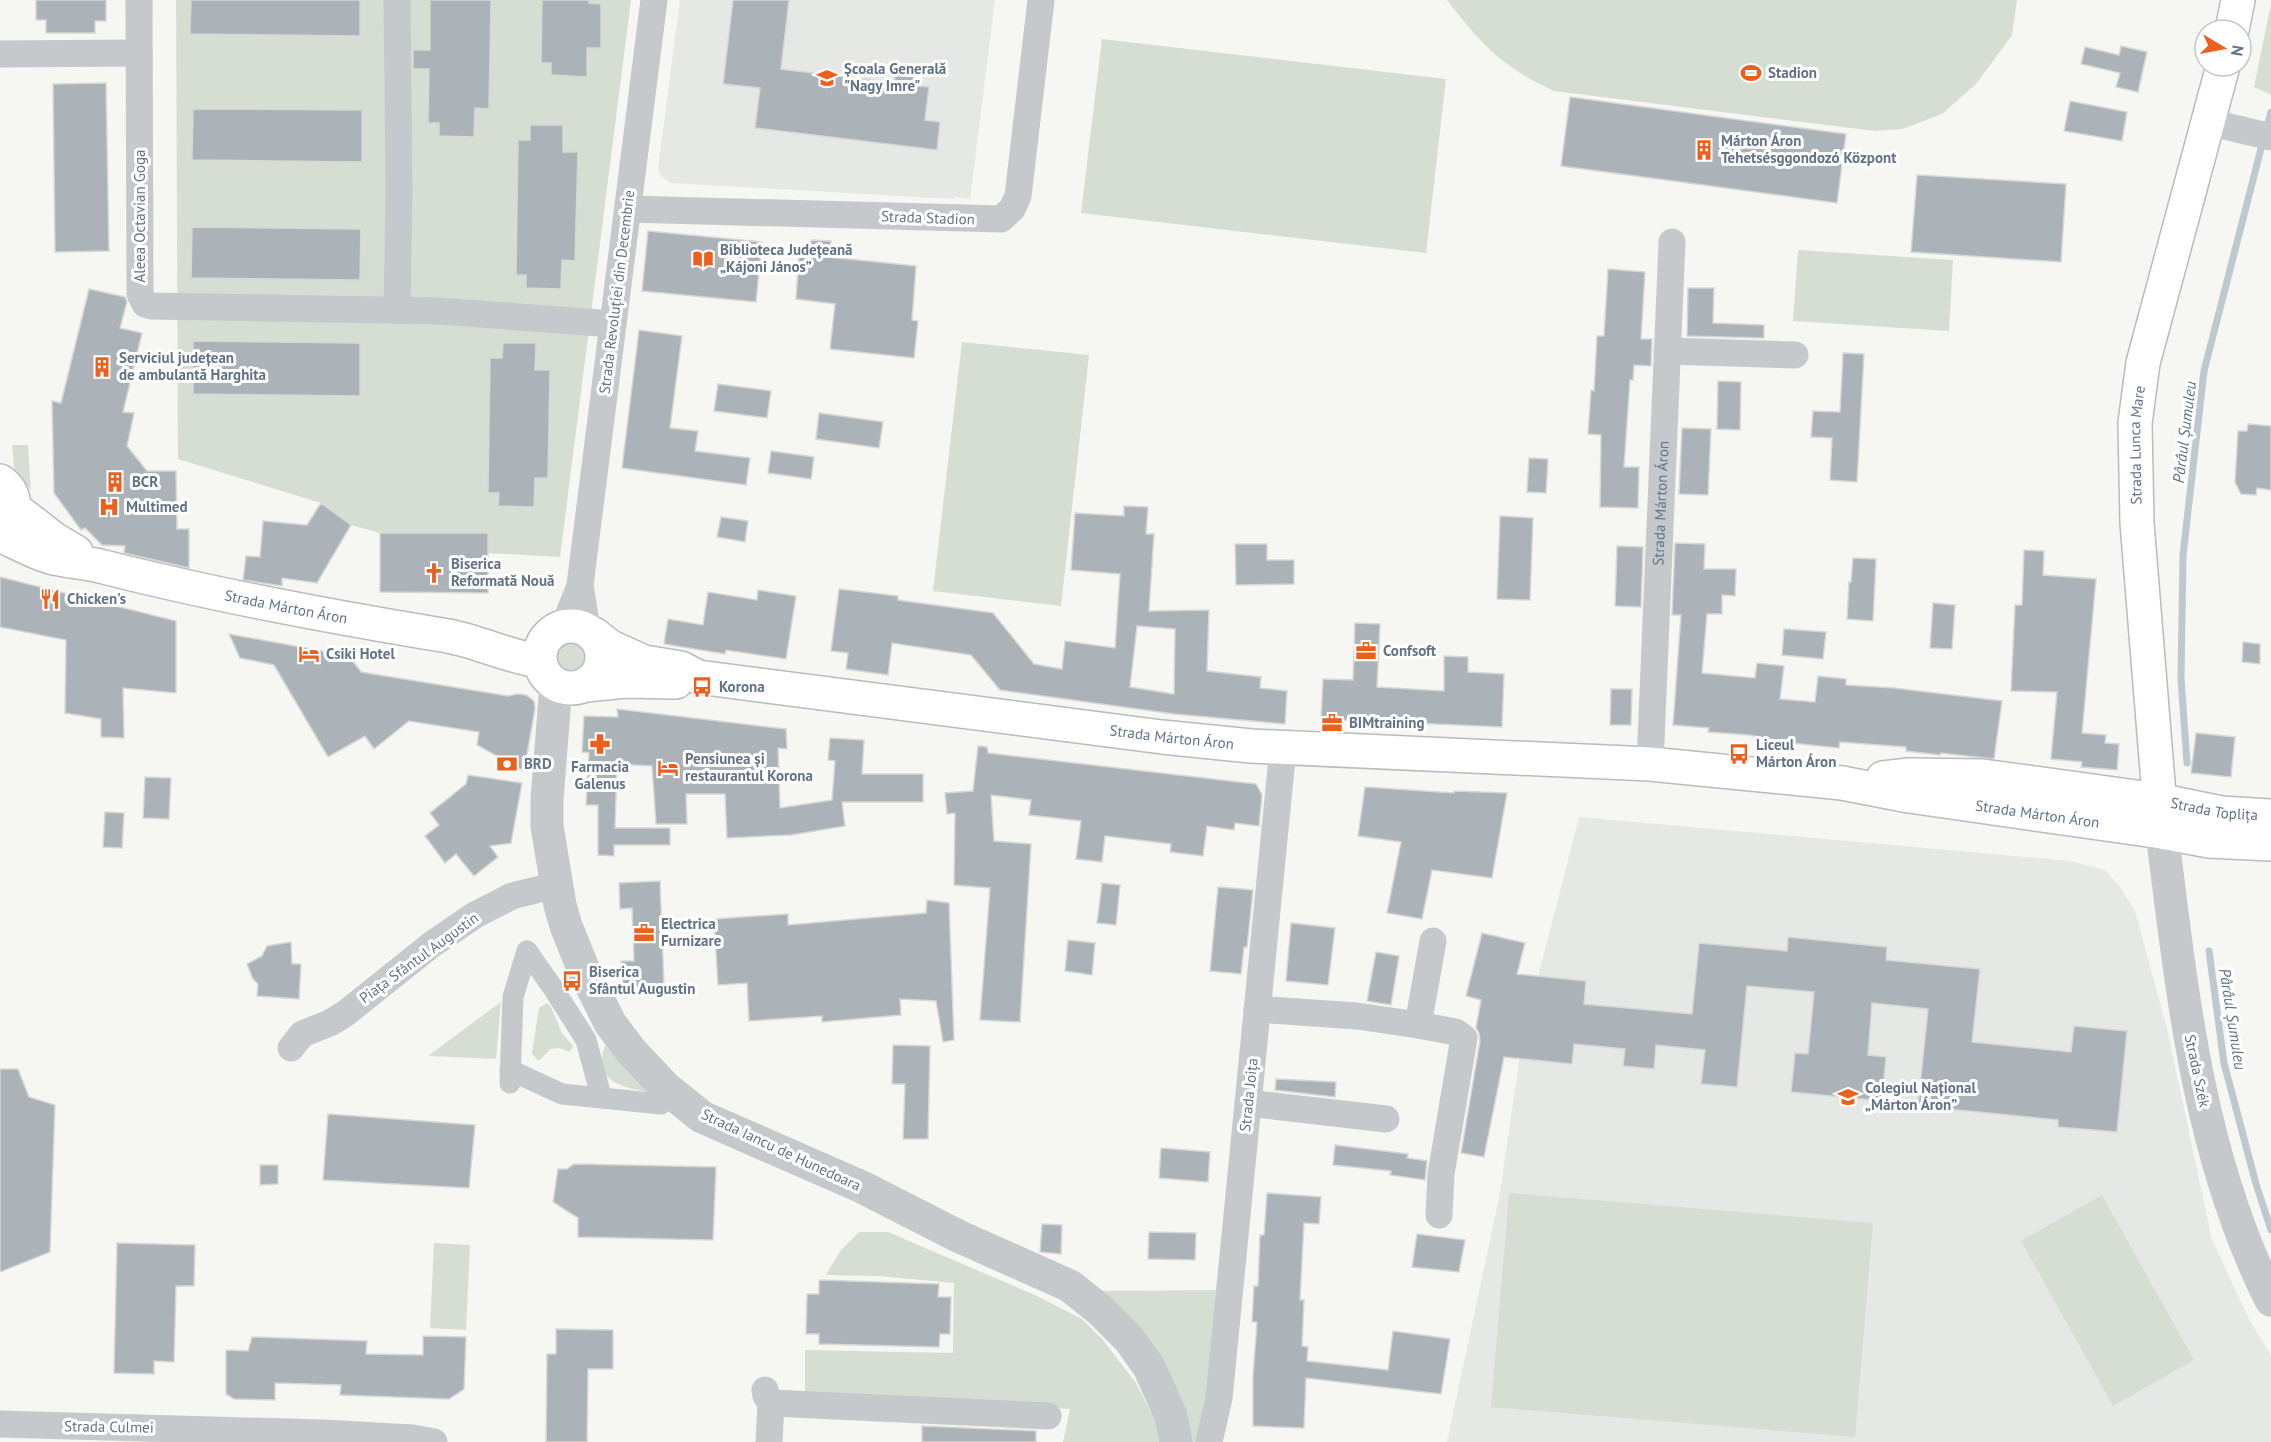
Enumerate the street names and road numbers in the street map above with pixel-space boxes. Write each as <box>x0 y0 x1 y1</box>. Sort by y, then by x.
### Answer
street label: Aleea Octavian Goga <box>130 150 149 282</box>
street label: Strada Revoluției din Decembrie <box>595 189 638 395</box>
street label: Strada Stadion <box>881 206 975 229</box>
street label: Strada Lunca Mare <box>2125 384 2149 505</box>
street label: Strada Márton Áron <box>1648 440 1673 566</box>
street label: Strada Márton Áron <box>223 585 349 628</box>
street label: Strada Márton Áron <box>1109 720 1235 753</box>
street label: Strada Toplița <box>2169 793 2259 824</box>
street label: Strada Márton Áron <box>1974 796 2101 832</box>
street label: Piața Sfântul Augustin <box>355 908 482 1007</box>
street label: Strada Szék <box>2180 1033 2215 1110</box>
street label: Strada Joița <box>1235 1057 1262 1133</box>
street label: Strada Iancu de Hunedoara <box>698 1104 864 1195</box>
street label: Strada Culmei <box>64 1416 154 1437</box>

